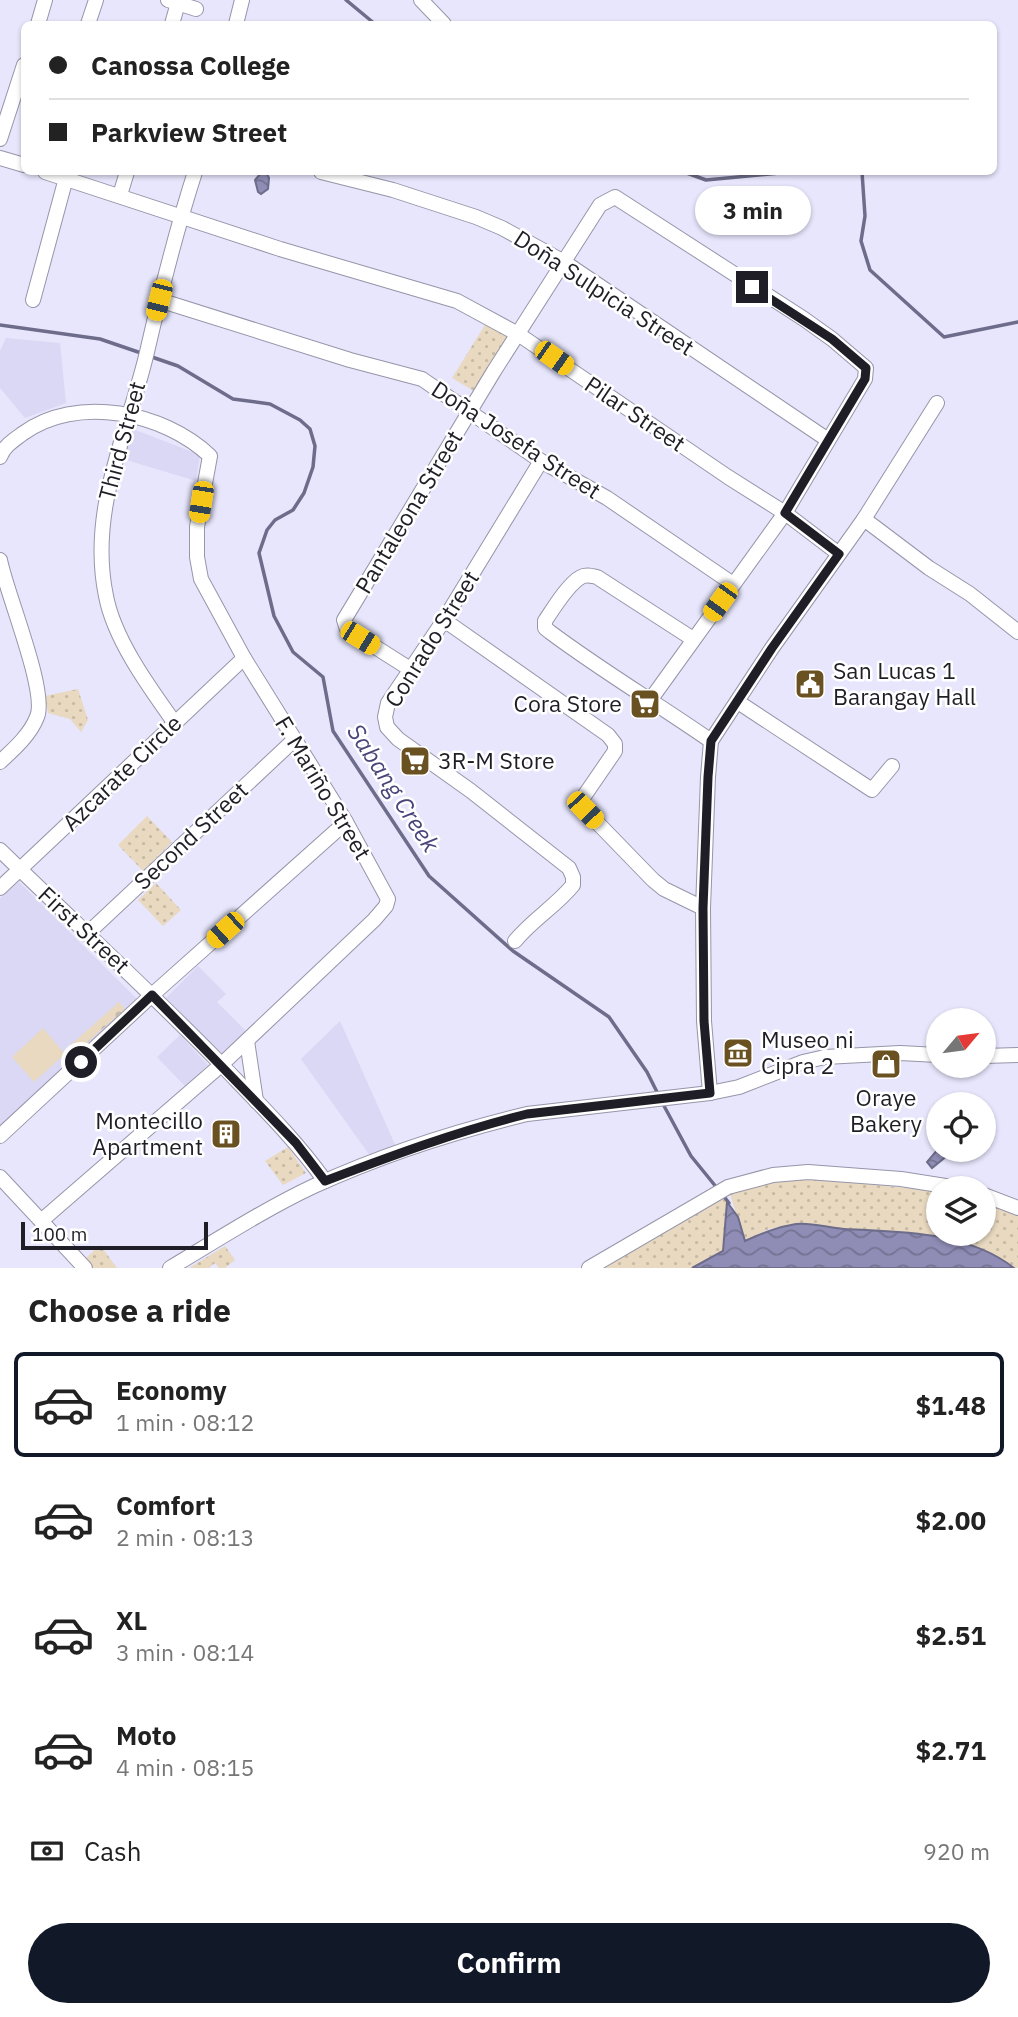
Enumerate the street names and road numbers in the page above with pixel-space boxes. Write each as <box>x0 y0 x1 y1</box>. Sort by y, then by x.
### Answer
street label: Doña Sulpicia Street <box>509 223 700 362</box>
street label: Pilar Street <box>579 369 692 458</box>
street label: Doña Josefa Street <box>426 373 607 505</box>
street label: Third Street <box>91 378 151 504</box>
street label: Pantaleona Street <box>348 424 469 599</box>
street label: Conrado Street <box>377 565 485 712</box>
street label: Azcarate Circle <box>55 708 187 837</box>
street label: F. Mariño Street <box>269 710 379 865</box>
street label: Second Street <box>127 775 254 896</box>
street label: First Street <box>33 879 137 979</box>

